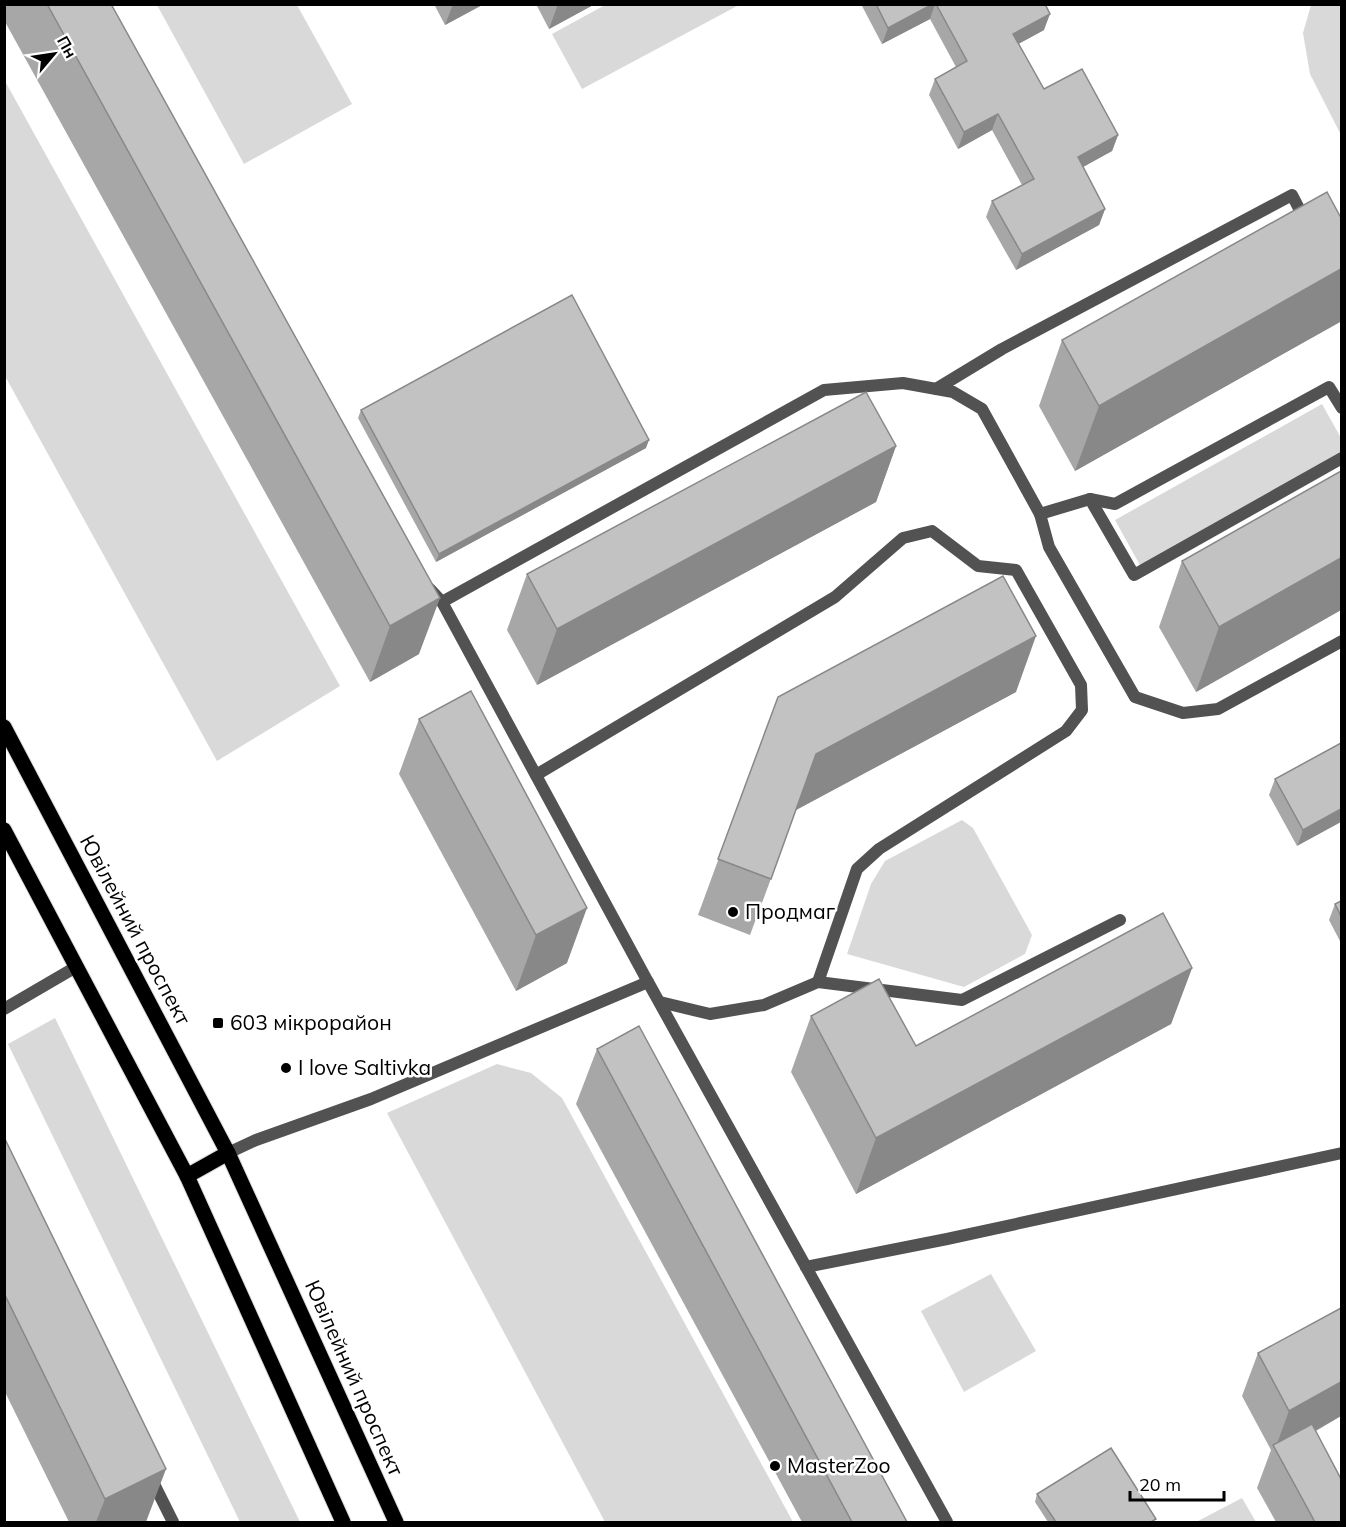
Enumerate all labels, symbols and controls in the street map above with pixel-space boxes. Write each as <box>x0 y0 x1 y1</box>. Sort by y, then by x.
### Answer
north arrow <box>24 24 84 84</box>
text: Пн <box>53 32 81 61</box>
street label: Ювілейний проспект <box>75 830 197 1029</box>
place label: Продмаг <box>745 898 836 924</box>
marker: Продмаг <box>726 905 740 919</box>
place label: 603 мікрорайон <box>230 1009 392 1035</box>
marker: 603 мікрорайон <box>211 1016 225 1030</box>
place label: I love Saltivka <box>298 1054 431 1080</box>
marker: I love Saltivka <box>279 1061 293 1075</box>
street label: Ювілейний проспект <box>300 1276 410 1480</box>
place label: MasterZoo <box>787 1452 890 1478</box>
marker: MasterZoo <box>768 1459 782 1473</box>
scale bar <box>1130 1464 1224 1502</box>
text: 20 m <box>1139 1473 1181 1496</box>

